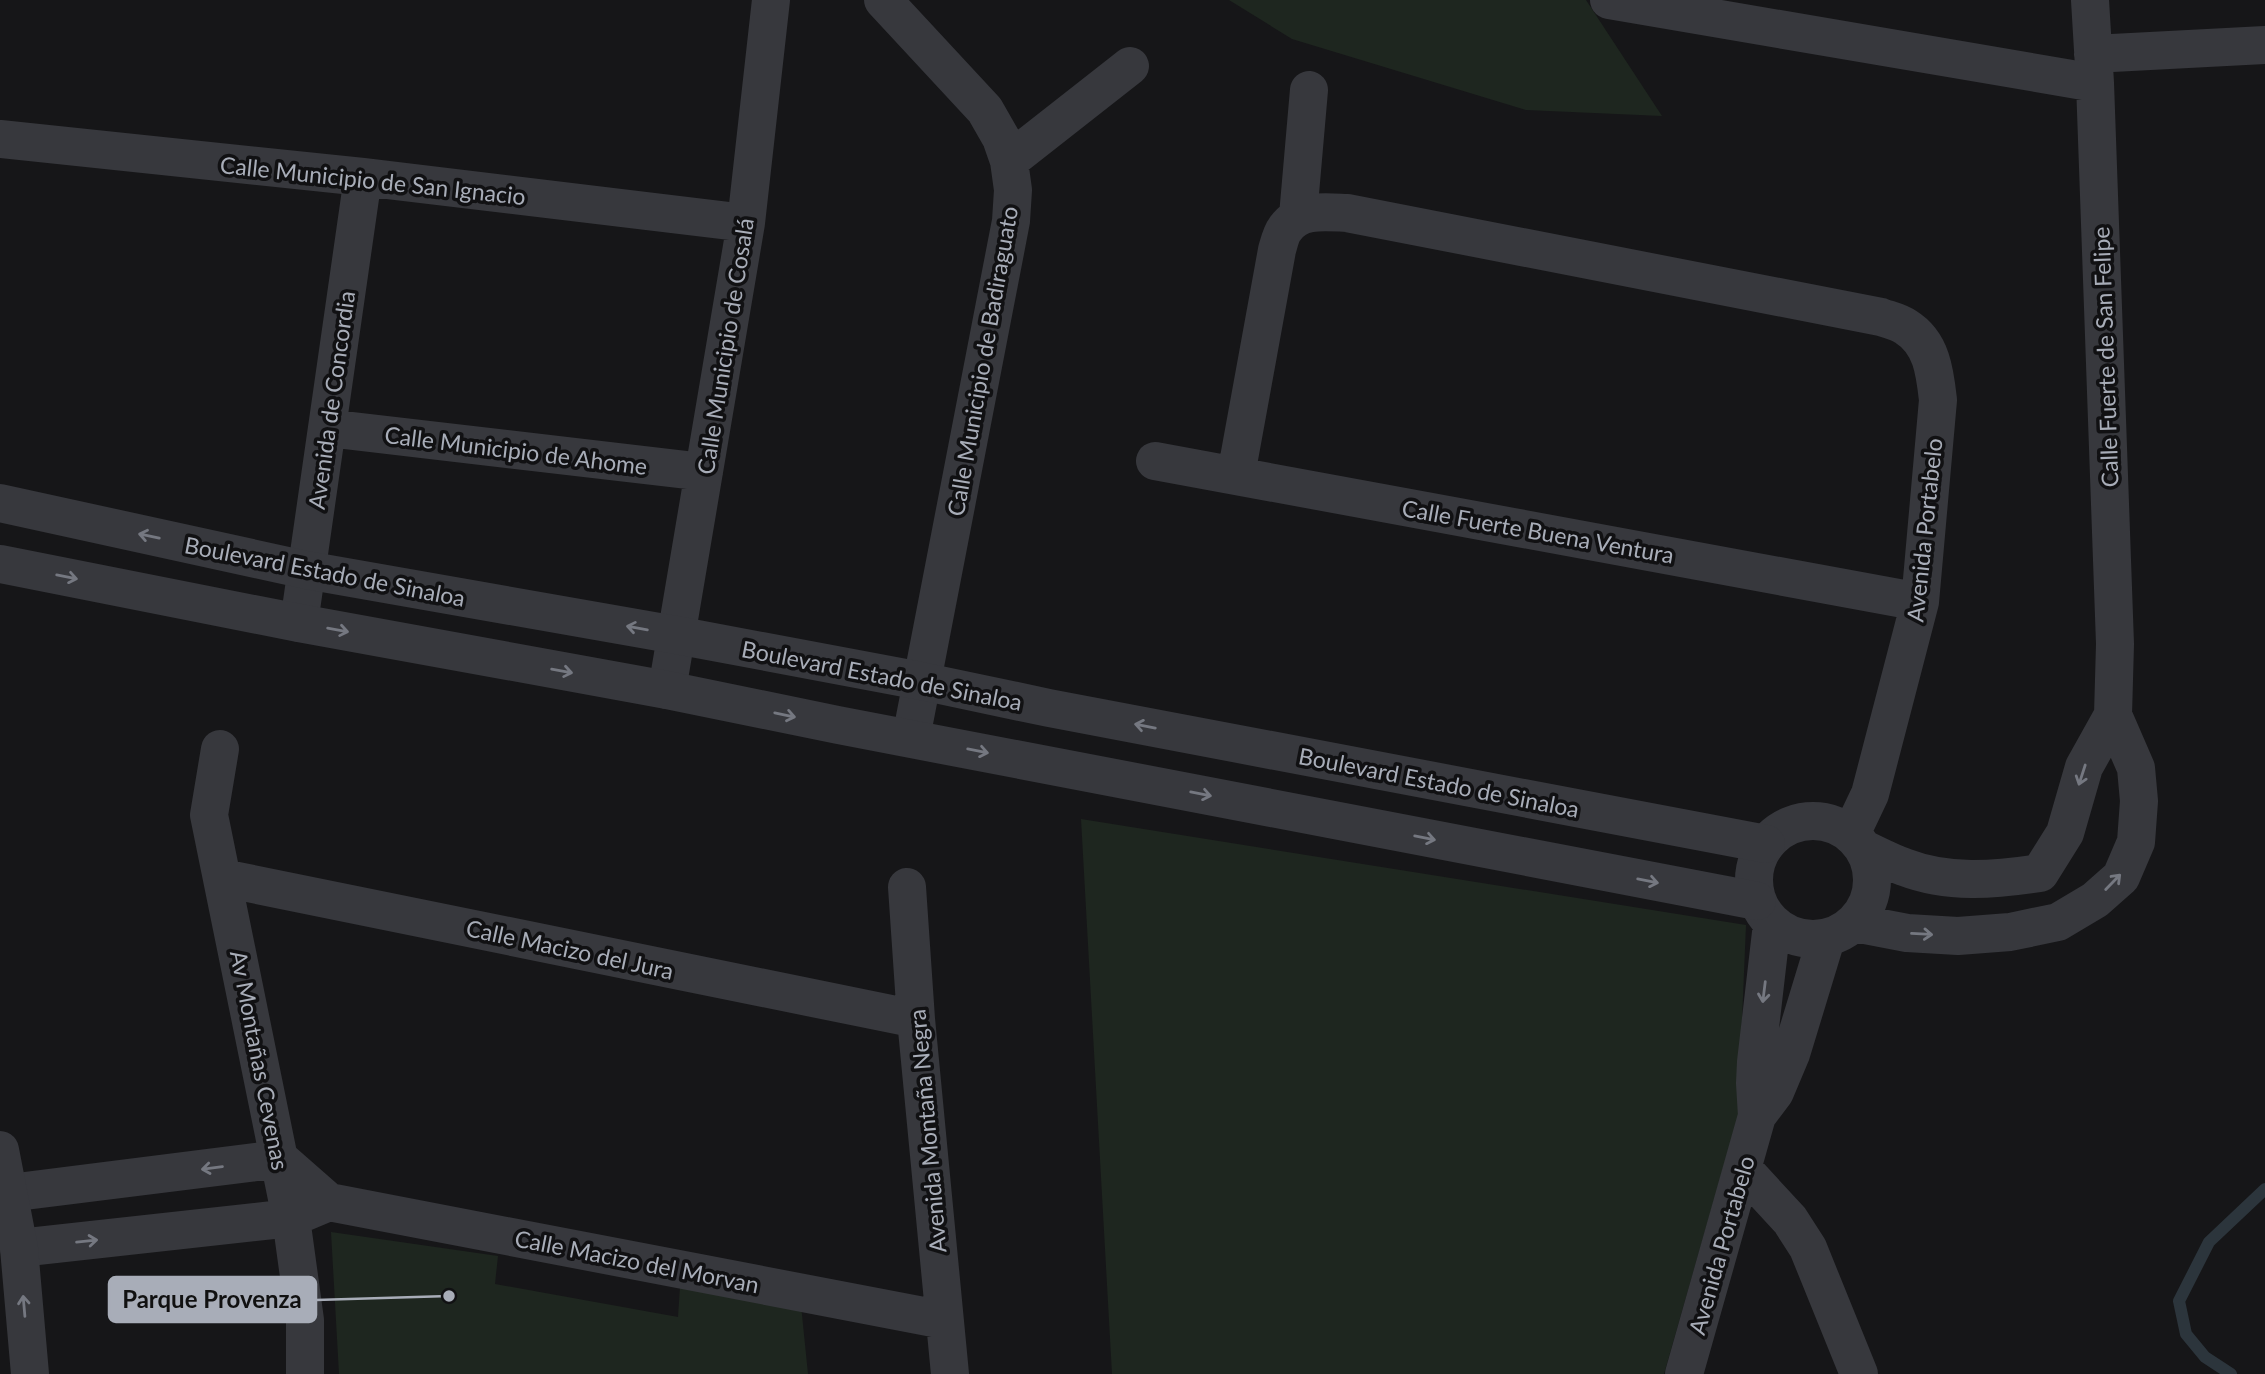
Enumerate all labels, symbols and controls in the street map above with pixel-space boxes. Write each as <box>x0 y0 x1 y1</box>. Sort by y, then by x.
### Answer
street label: Calle Municipio de San Ignacio <box>219 150 527 210</box>
street label: Calle Municipio de Badiraguato <box>941 204 1023 518</box>
street label: Calle Municipio de Cosalá <box>691 216 759 476</box>
street label: Calle Fuerte de San Felipe <box>2086 226 2124 488</box>
street label: Avenida de Concordia <box>302 289 360 511</box>
street label: Calle Municipio de Ahome <box>383 420 649 480</box>
street label: Avenida Portabelo <box>1900 437 1948 623</box>
street label: Calle Fuerte Buena Ventura <box>1400 493 1676 569</box>
one-way arrow <box>138 528 161 542</box>
street label: Boulevard Estado de Sinaloa <box>182 530 468 612</box>
one-way arrow <box>55 571 78 585</box>
one-way arrow <box>626 621 649 634</box>
one-way arrow <box>326 624 349 637</box>
street label: Boulevard Estado de Sinaloa <box>739 634 1025 716</box>
one-way arrow <box>550 665 573 678</box>
one-way arrow <box>773 708 796 722</box>
one-way arrow <box>1134 719 1157 733</box>
street label: Boulevard Estado de Sinaloa <box>1296 741 1582 823</box>
one-way arrow <box>966 744 989 758</box>
one-way arrow <box>2075 764 2087 786</box>
one-way arrow <box>1189 788 1212 801</box>
one-way arrow <box>1413 831 1436 845</box>
one-way arrow <box>2105 874 2122 891</box>
one-way arrow <box>1636 875 1659 889</box>
street label: Calle Macizo del Jura <box>464 913 676 985</box>
one-way arrow <box>1911 928 1934 941</box>
street label: Av Montañas Cevenas <box>225 948 295 1172</box>
one-way arrow <box>1757 980 1770 1003</box>
street label: Avenida Montaña Negra <box>902 1008 952 1254</box>
street label: Avenida Portabelo <box>1682 1152 1760 1338</box>
one-way arrow <box>201 1161 224 1174</box>
street label: Calle Macizo del Morvan <box>512 1224 762 1298</box>
one-way arrow <box>75 1234 98 1247</box>
callout: Parque Provenza <box>109 1277 316 1322</box>
text: Parque Provenza <box>122 1284 302 1313</box>
one-way arrow <box>17 1295 30 1318</box>

